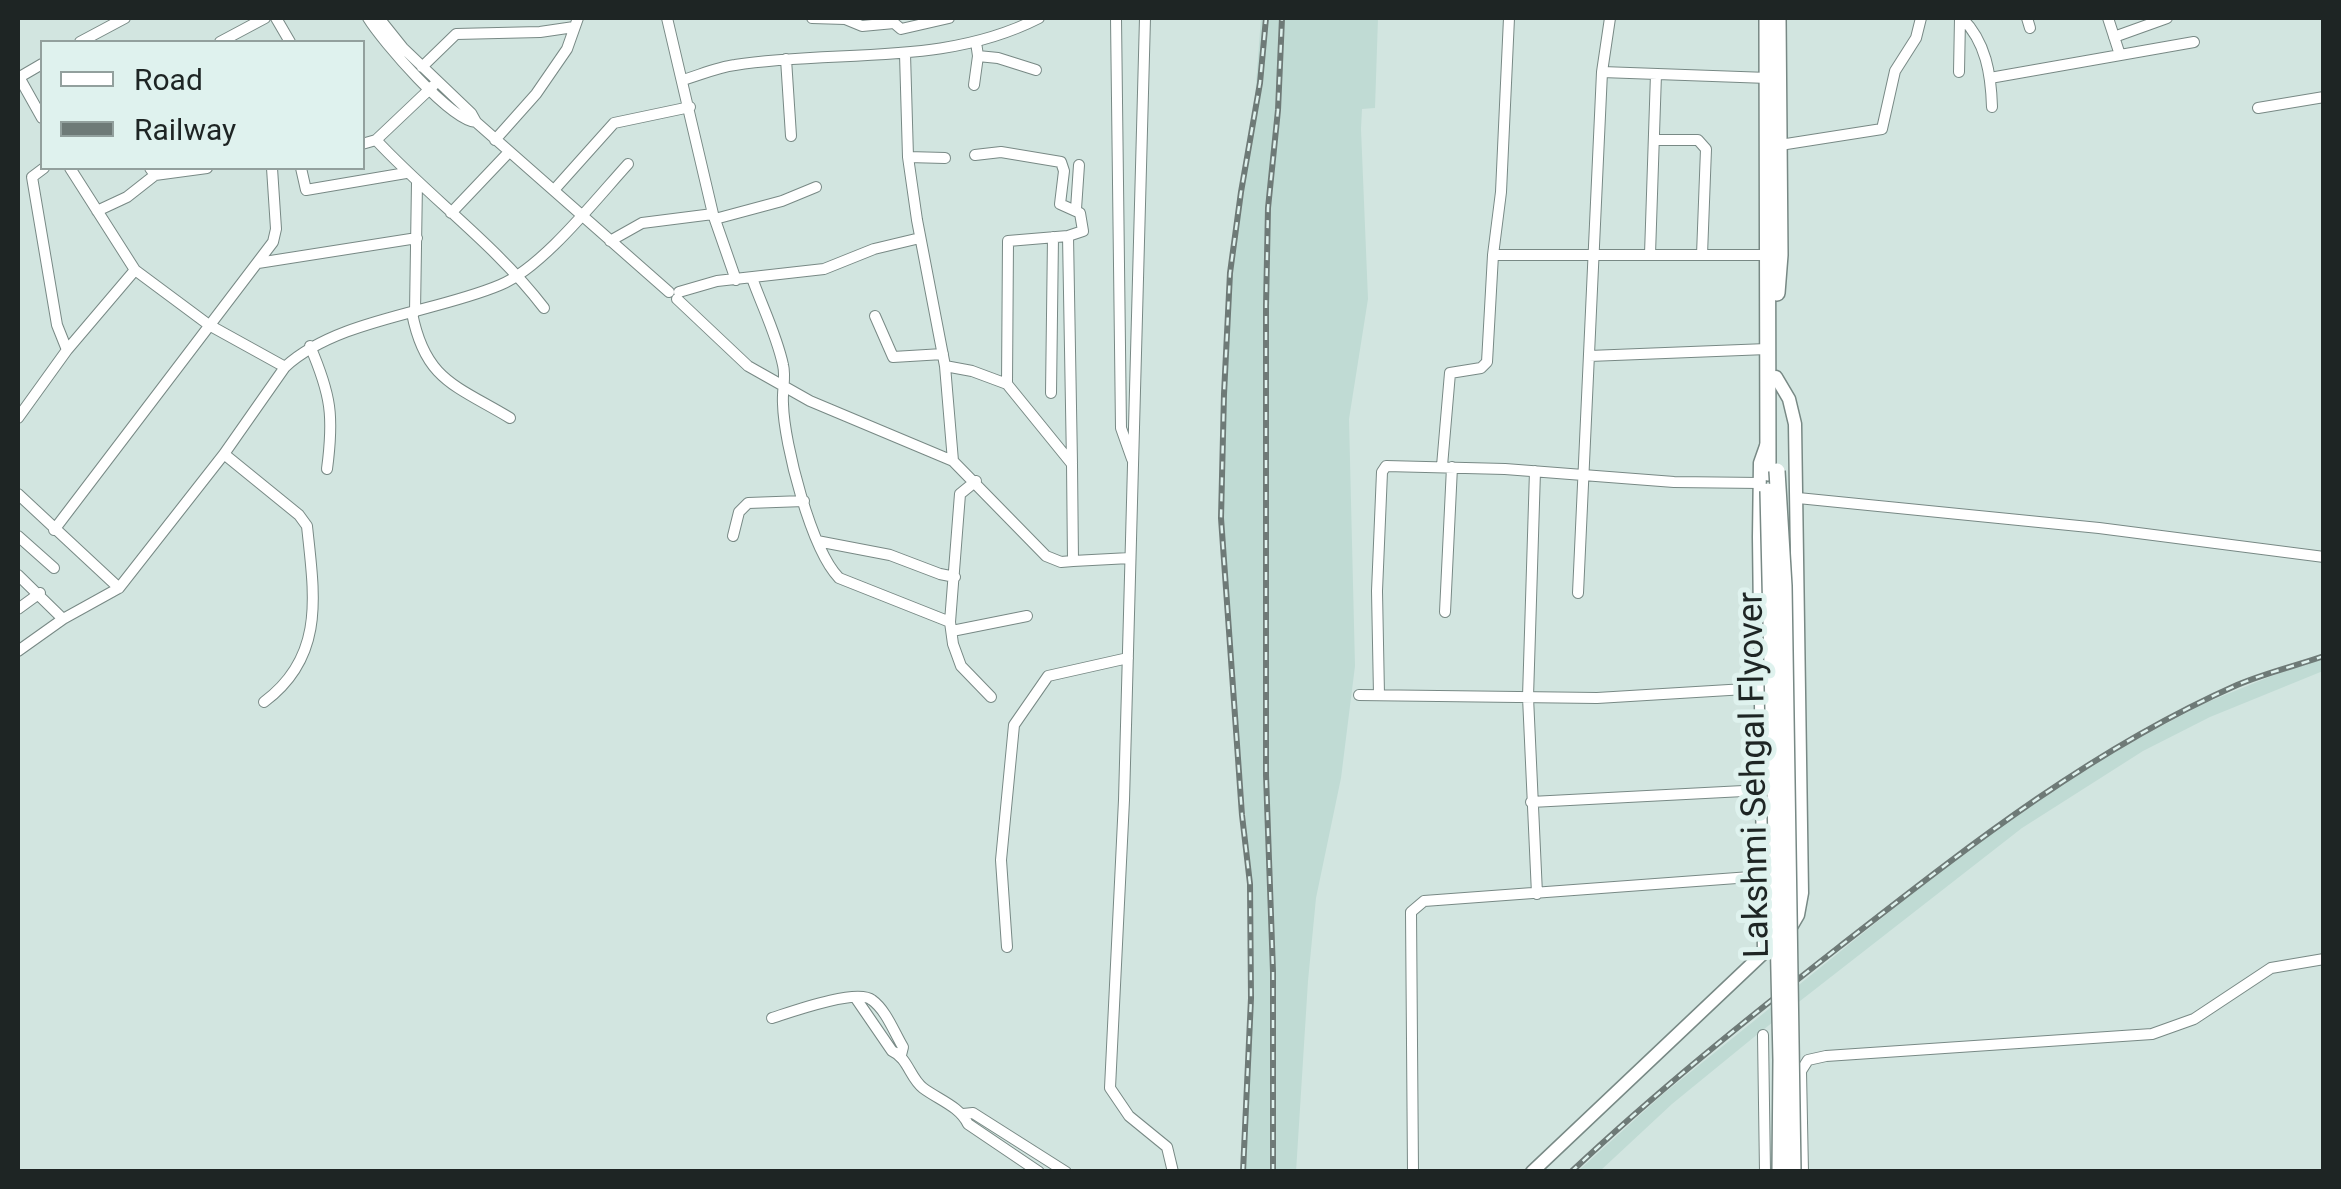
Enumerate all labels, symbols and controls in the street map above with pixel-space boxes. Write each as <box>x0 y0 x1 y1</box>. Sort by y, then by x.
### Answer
legend <box>40 40 365 170</box>
text: Road <box>134 62 203 97</box>
text: Railway <box>134 112 236 147</box>
street label: Lakshmi Sehgal Flyover <box>1732 591 1780 959</box>

